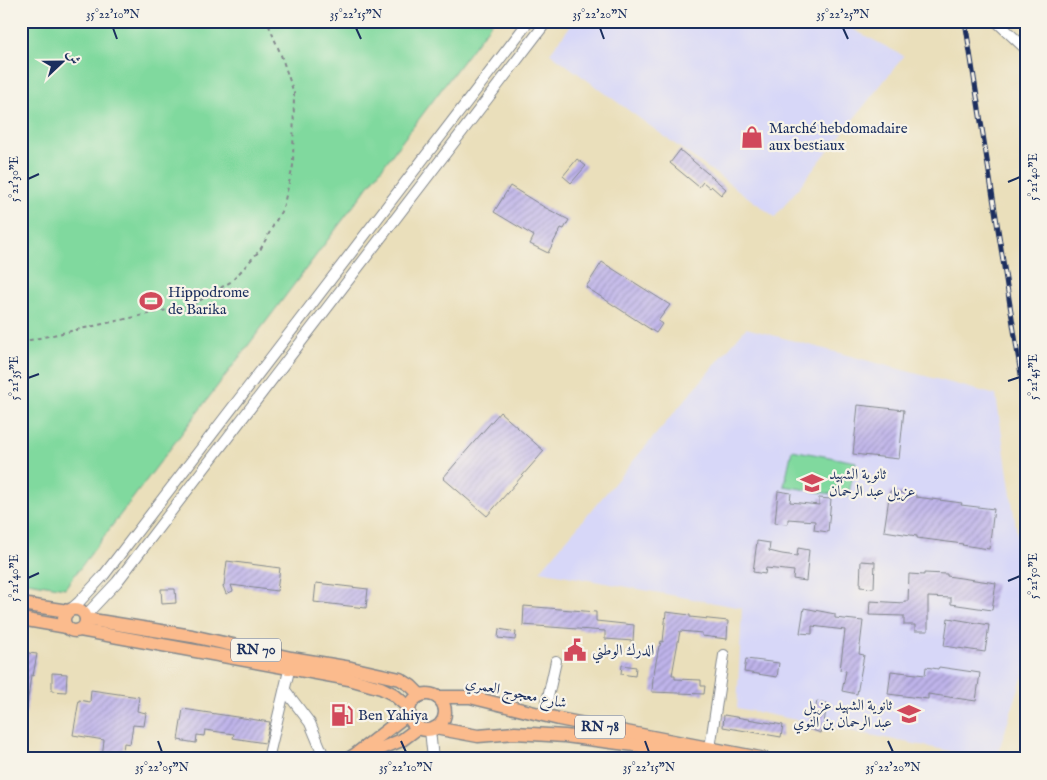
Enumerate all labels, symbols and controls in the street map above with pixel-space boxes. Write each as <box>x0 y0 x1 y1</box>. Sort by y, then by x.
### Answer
text: 35°22'10"N <box>86 7 141 22</box>
text: 35°22'15"N <box>330 7 383 22</box>
text: 35°22'20"N <box>572 7 628 22</box>
text: 35°22'25"N <box>816 7 870 22</box>
north arrow <box>38 38 88 88</box>
text: ش <box>62 48 84 67</box>
place label: Marché hebdomadaire aux bestiaux <box>769 119 908 155</box>
shop icon: Marché hebdomadaire aux bestiaux <box>739 124 765 150</box>
text: 5°21'40"E <box>1026 153 1041 201</box>
text: 5°21'30"E <box>7 156 22 202</box>
place label: Hippodrome de Barika <box>168 283 249 319</box>
sports icon: Hippodrome de Barika <box>138 288 164 314</box>
text: 5°21'45"E <box>1026 354 1041 400</box>
text: 5°21'35"E <box>7 356 22 400</box>
place label: ثانوية الشهيد عزيل عبد الرحمان <box>829 465 915 502</box>
school or university icon: ثانوية الشهيد عزيل عبد الرحمان <box>799 470 825 496</box>
text: 5°21'50"E <box>1026 553 1041 599</box>
text: 5°21'40"E <box>7 554 22 602</box>
public building icon: الدرك الوطني <box>562 637 588 663</box>
road number: RN 70 <box>231 638 281 662</box>
place label: الدرك الوطني <box>592 641 654 664</box>
street label: شارع معجوج العمري <box>463 673 568 716</box>
place label: ثانوية الشهيد عزيل عبد الرحمان بن النوي <box>793 696 892 734</box>
school or university icon: ثانوية الشهيد عزيل عبد الرحمان بن النوي <box>896 701 922 727</box>
fuel station icon: Ben Yahiya <box>329 702 355 728</box>
place label: Ben Yahiya <box>358 706 429 725</box>
road number: RN 78 <box>575 716 625 739</box>
text: 35°22'05"N <box>135 760 190 775</box>
text: 35°22'10"N <box>379 760 434 775</box>
text: 35°22'15"N <box>623 760 676 775</box>
text: 35°22'20"N <box>865 760 921 775</box>

